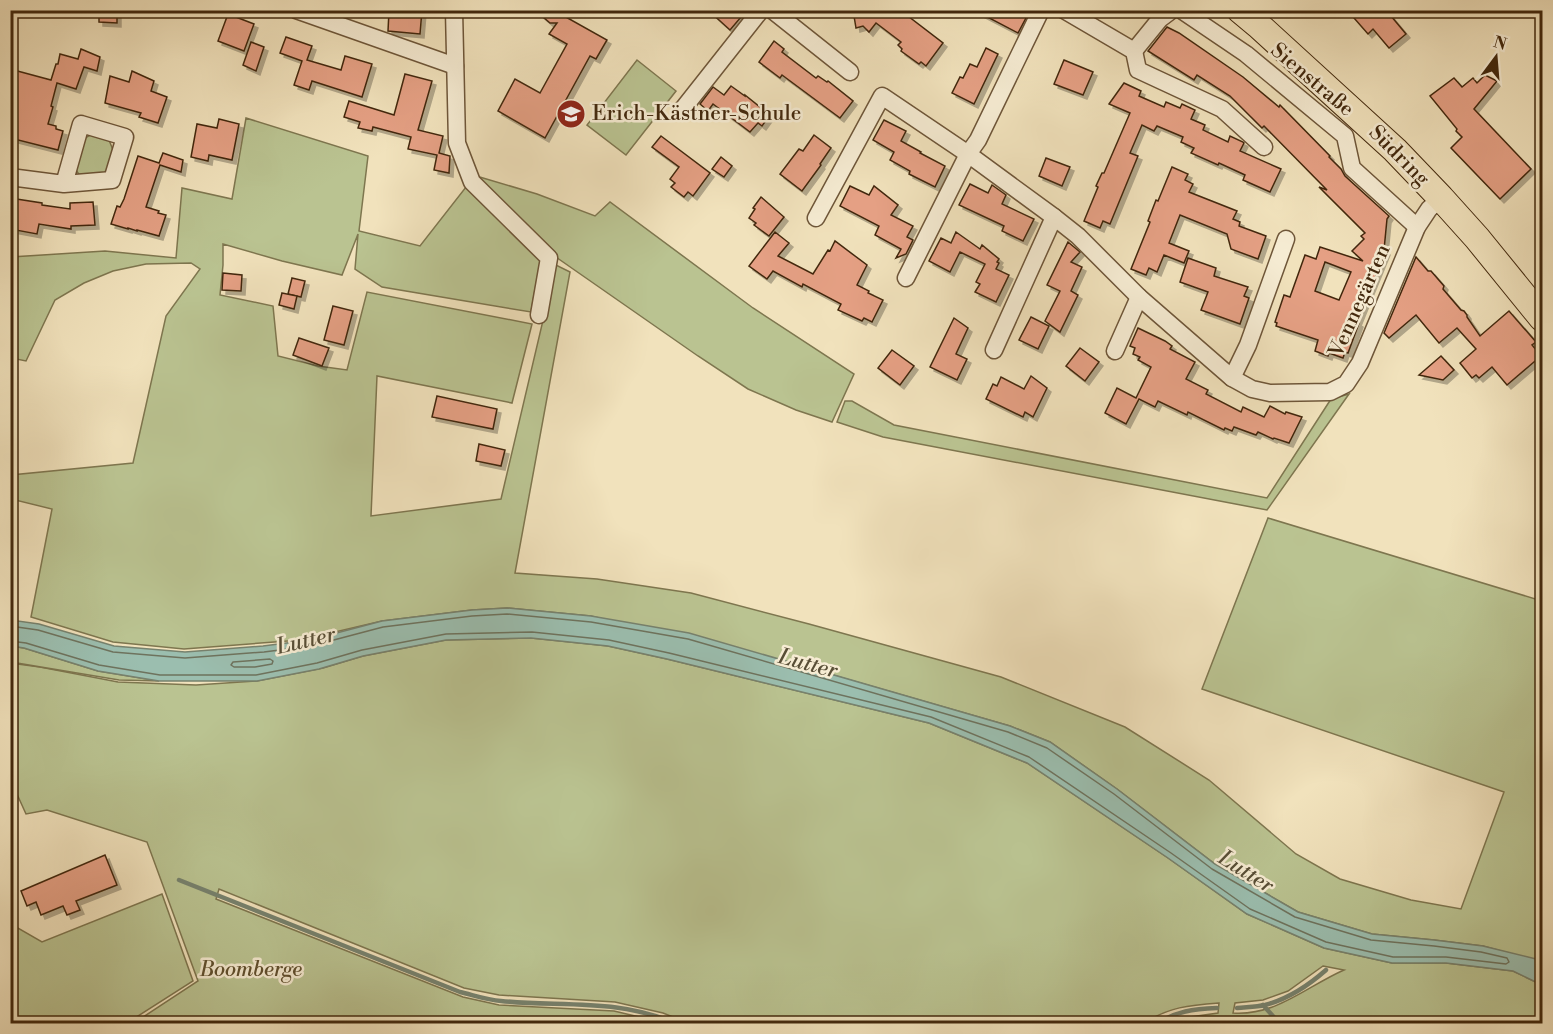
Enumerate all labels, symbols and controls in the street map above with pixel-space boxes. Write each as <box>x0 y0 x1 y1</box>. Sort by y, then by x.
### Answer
north arrow <box>1466 27 1526 87</box>
text: N <box>1491 32 1509 55</box>
street label: Sienstraße <box>1265 38 1359 122</box>
school or university icon: Erich-Kästner-Schule <box>555 98 587 130</box>
place label: Erich-Kästner-Schule <box>592 101 801 127</box>
street label: Südring <box>1363 120 1435 192</box>
street label: Vennegärten <box>1323 240 1397 362</box>
water label: Lutter <box>273 621 339 661</box>
water label: Lutter <box>775 643 841 685</box>
water label: Lutter <box>1213 844 1279 900</box>
park label: Boomberge <box>199 957 302 983</box>

